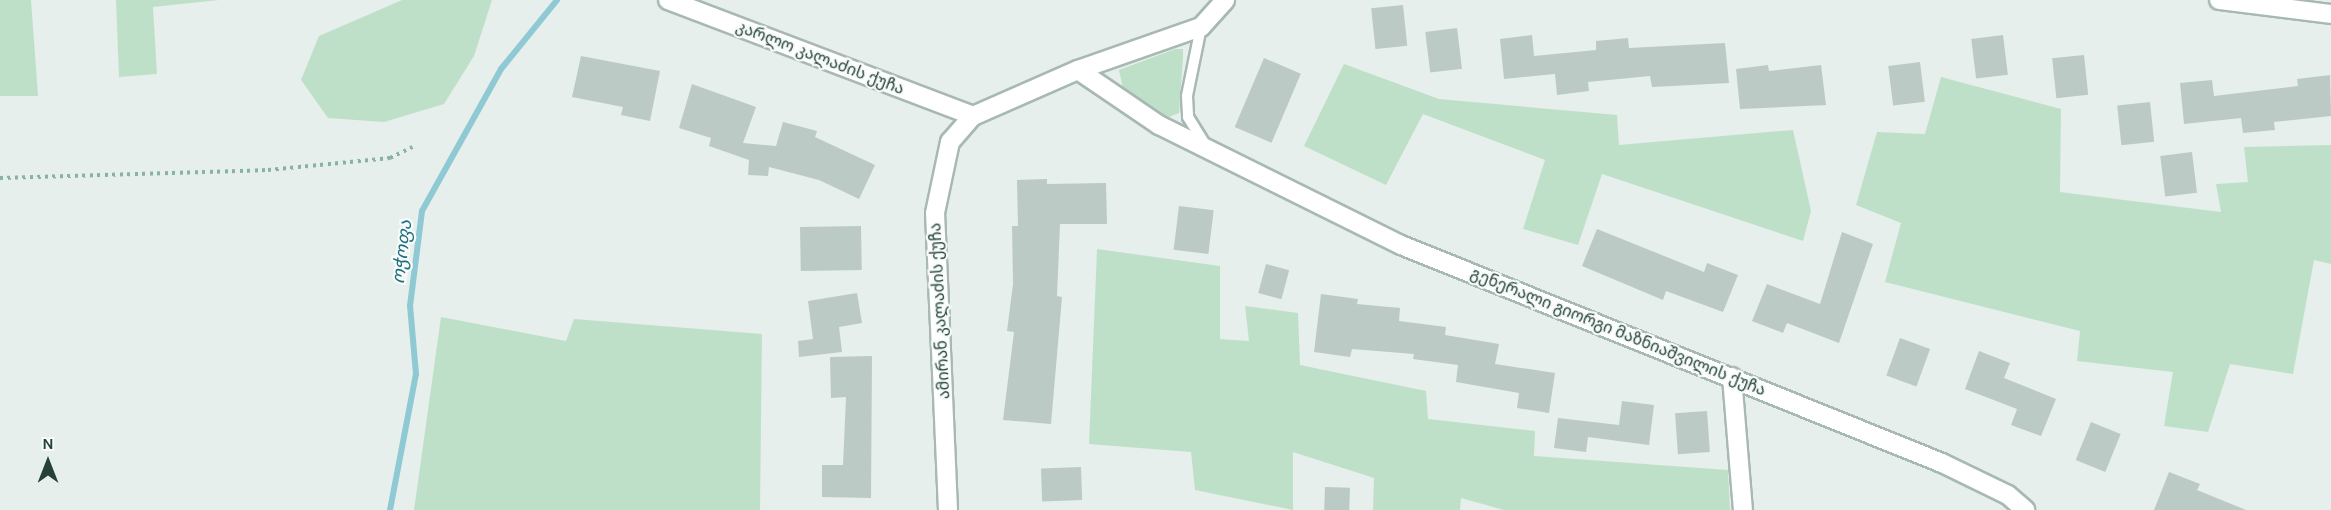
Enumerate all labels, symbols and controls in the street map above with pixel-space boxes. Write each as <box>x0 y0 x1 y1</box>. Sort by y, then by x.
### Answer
street label: კარლო კალაძის ქუჩა <box>733 17 907 99</box>
water label: ოჭოფა <box>387 219 417 285</box>
street label: ამირან კალაძის ქუჩა <box>926 222 954 400</box>
street label: გენერალი გიორგი მაზნიაშვილის ქუჩა <box>1468 264 1768 400</box>
north arrow <box>18 432 78 492</box>
text: N <box>42 434 54 453</box>

